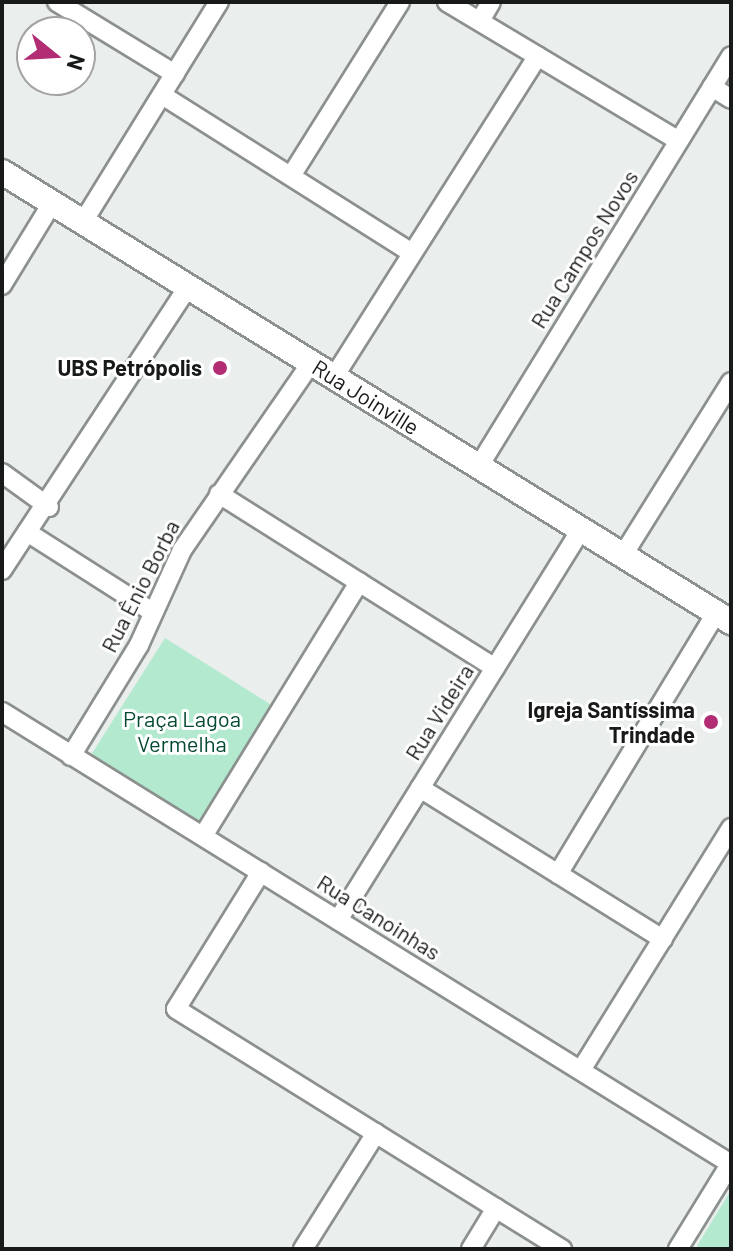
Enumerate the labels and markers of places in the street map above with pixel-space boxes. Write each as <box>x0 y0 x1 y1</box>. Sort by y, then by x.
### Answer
place label: UBS Petrópolis <box>58 355 202 381</box>
marker: UBS Petrópolis <box>209 357 231 379</box>
place label: Igreja Santíssima Trindade <box>528 696 695 748</box>
marker: Igreja Santíssima Trindade <box>702 713 720 731</box>

